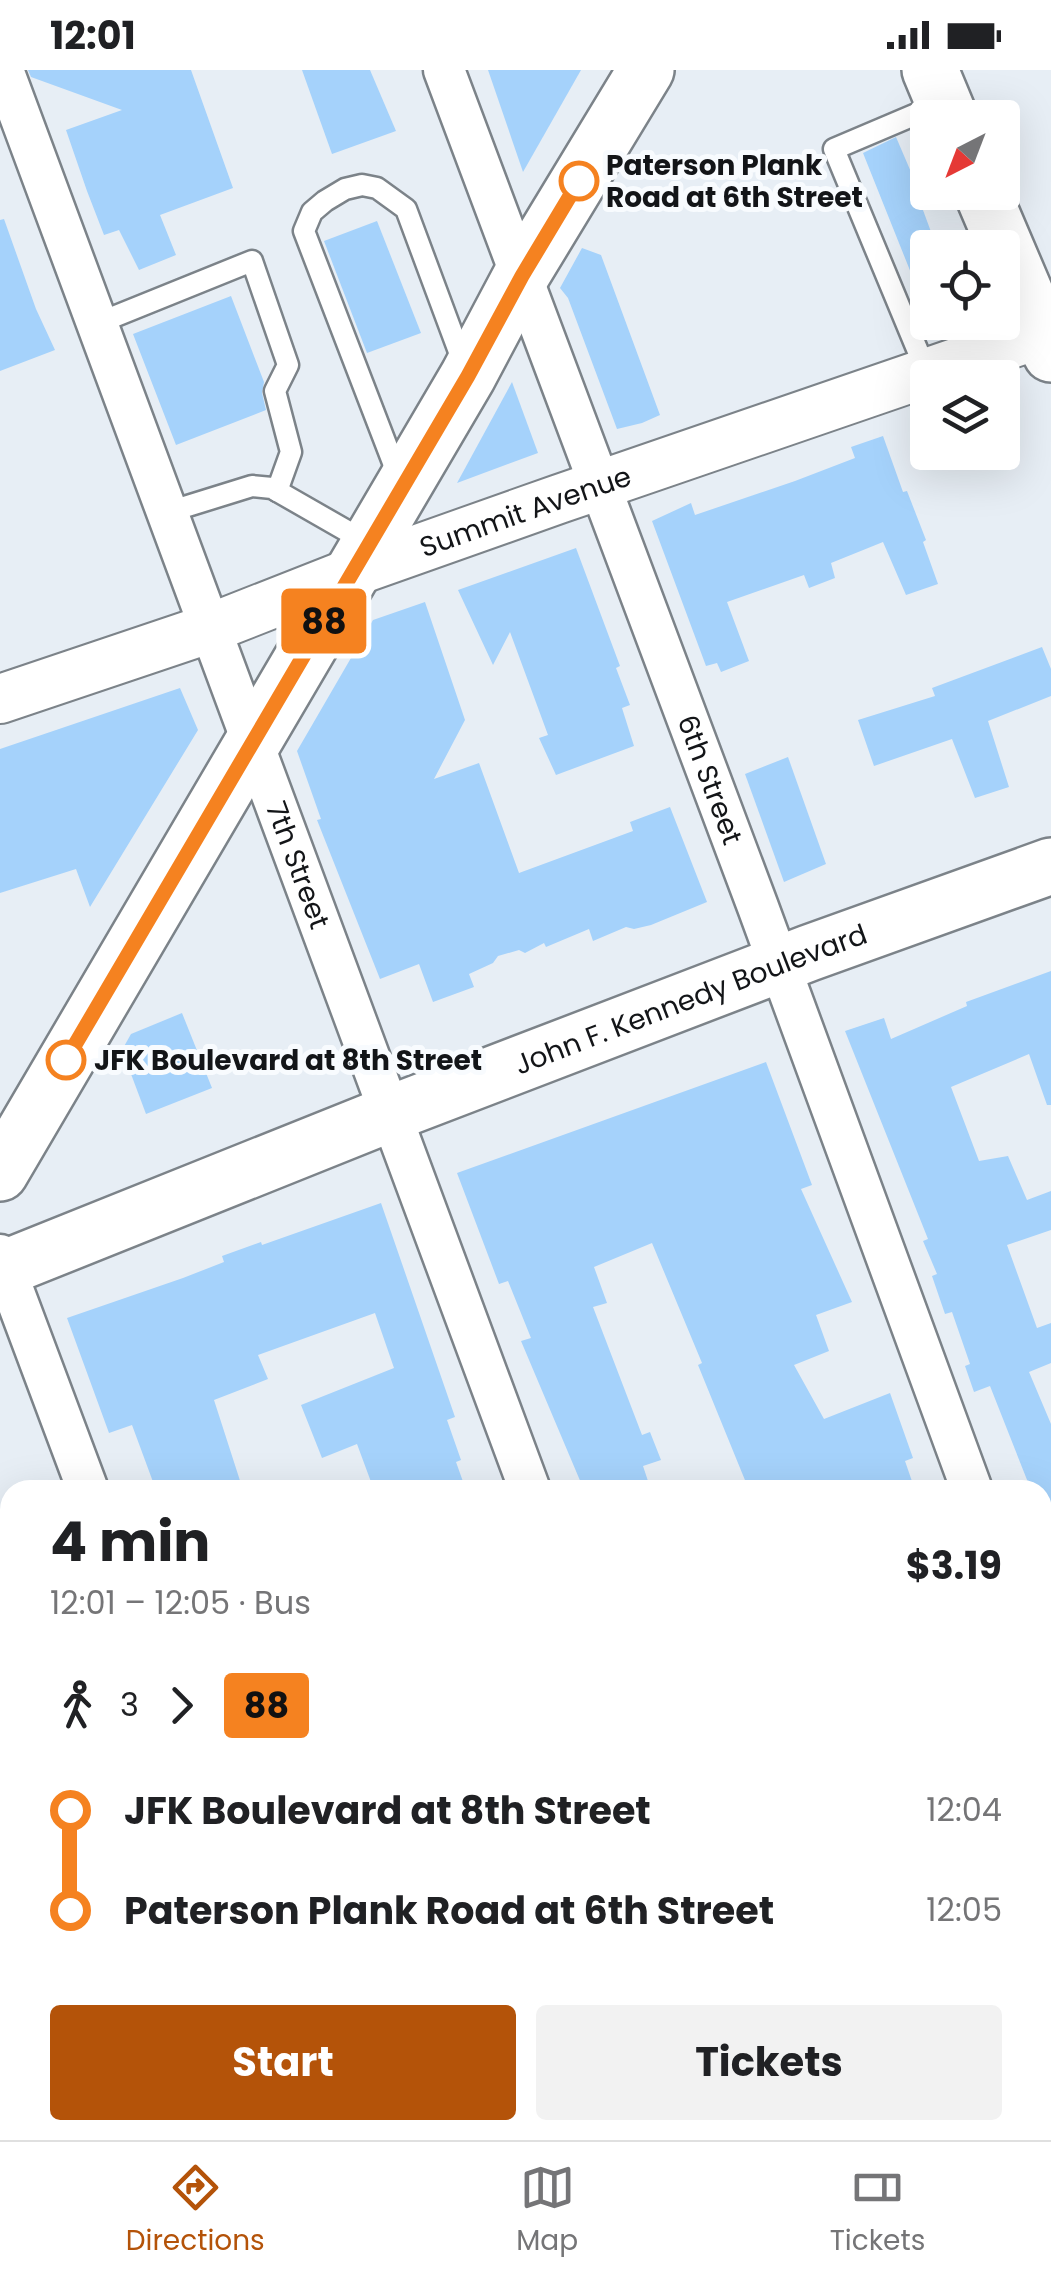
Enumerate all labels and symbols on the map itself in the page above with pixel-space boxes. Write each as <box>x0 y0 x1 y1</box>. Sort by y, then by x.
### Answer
north arrow <box>910 100 1020 210</box>
place label: Paterson Plank Road at 6th Street <box>606 146 863 217</box>
marker: Paterson Plank Road at 6th Street <box>560 162 598 200</box>
street label: Summit Avenue <box>414 457 637 567</box>
line badge: 88 <box>279 588 369 654</box>
street label: 6th Street <box>668 710 752 850</box>
street label: 7th Street <box>256 796 339 934</box>
street label: John F. Kennedy Boulevard <box>509 915 873 1084</box>
marker: JFK Boulevard at 8th Street <box>47 1041 85 1079</box>
place label: JFK Boulevard at 8th Street <box>94 1041 482 1080</box>

